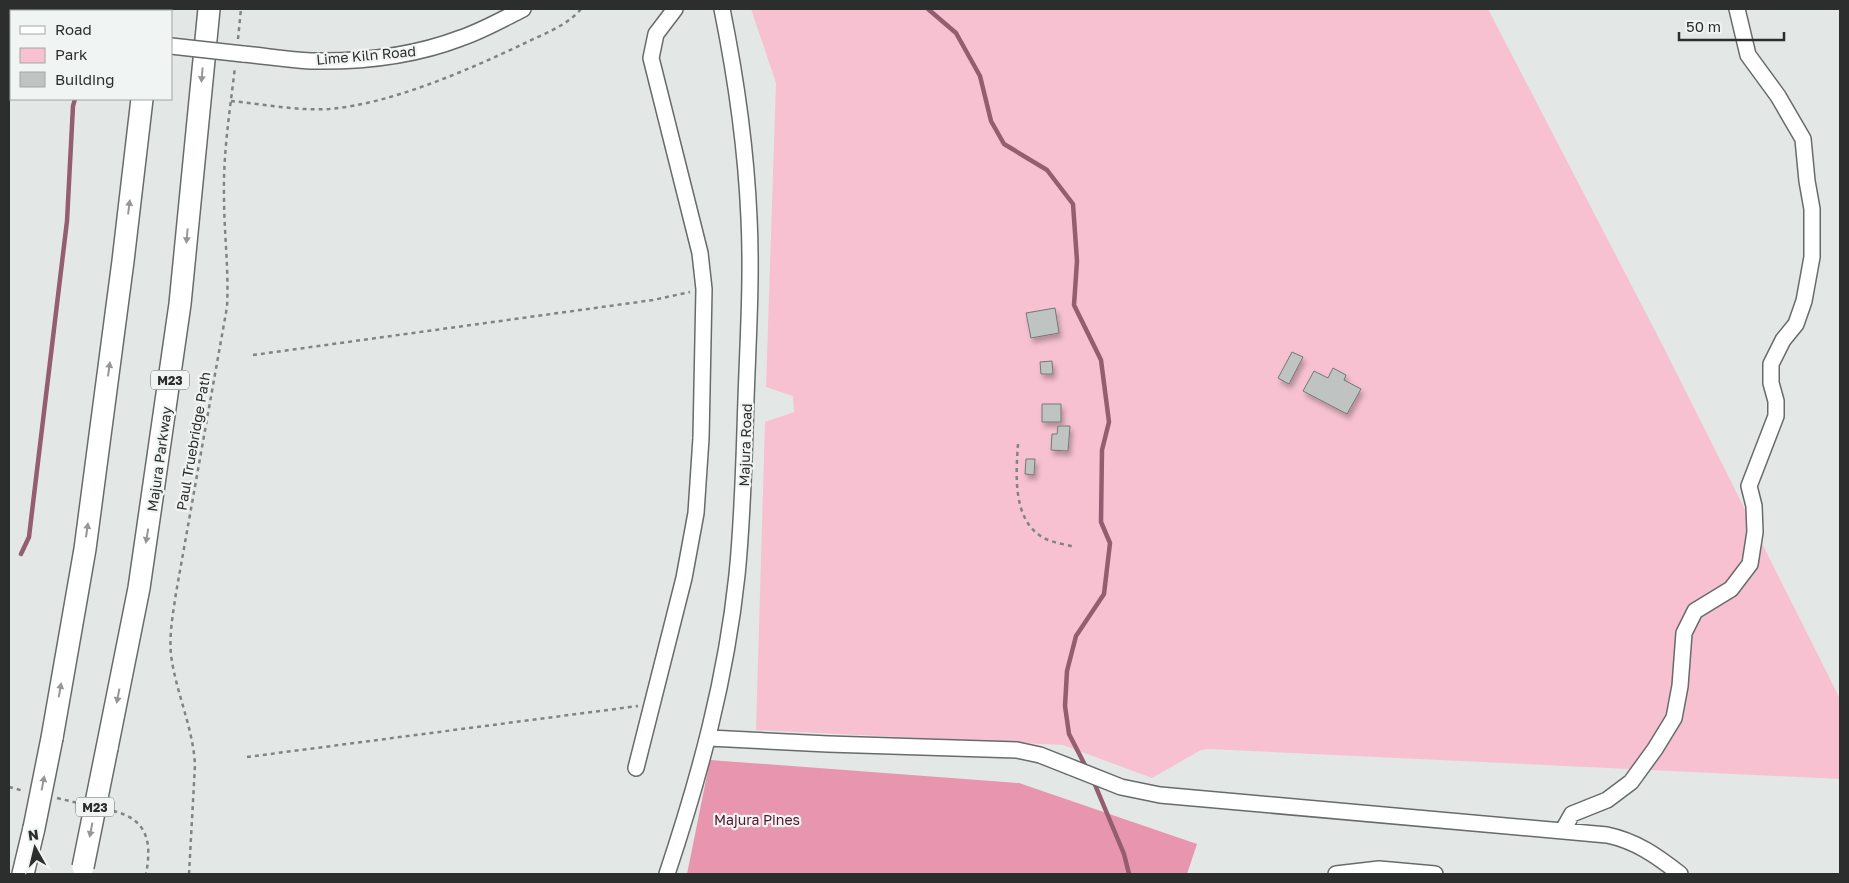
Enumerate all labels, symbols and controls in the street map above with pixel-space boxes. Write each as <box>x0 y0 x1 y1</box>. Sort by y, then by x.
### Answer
legend <box>10 10 172 100</box>
scale bar <box>1679 10 1784 42</box>
text: 50 m <box>1686 17 1721 35</box>
text: Road <box>55 20 92 38</box>
street label: Lime Kiln Road <box>315 42 417 68</box>
text: Park <box>55 45 88 63</box>
one-way arrow <box>198 67 206 83</box>
text: Building <box>55 70 115 88</box>
one-way arrow <box>125 199 133 215</box>
one-way arrow <box>183 229 191 245</box>
one-way arrow <box>105 360 113 376</box>
road number: M23 <box>151 370 189 390</box>
street label: Paul Truebridge Path <box>172 370 214 512</box>
street label: Majura Road <box>735 403 755 487</box>
street label: Majura Parkway <box>143 405 175 513</box>
one-way arrow <box>84 521 92 537</box>
one-way arrow <box>143 529 151 545</box>
one-way arrow <box>57 682 65 698</box>
one-way arrow <box>113 688 121 704</box>
one-way arrow <box>39 775 47 790</box>
road number: M23 <box>76 798 114 816</box>
park label: Majura Pines <box>714 811 800 828</box>
one-way arrow <box>87 822 95 838</box>
north arrow <box>10 823 60 873</box>
text: N <box>27 825 40 844</box>

